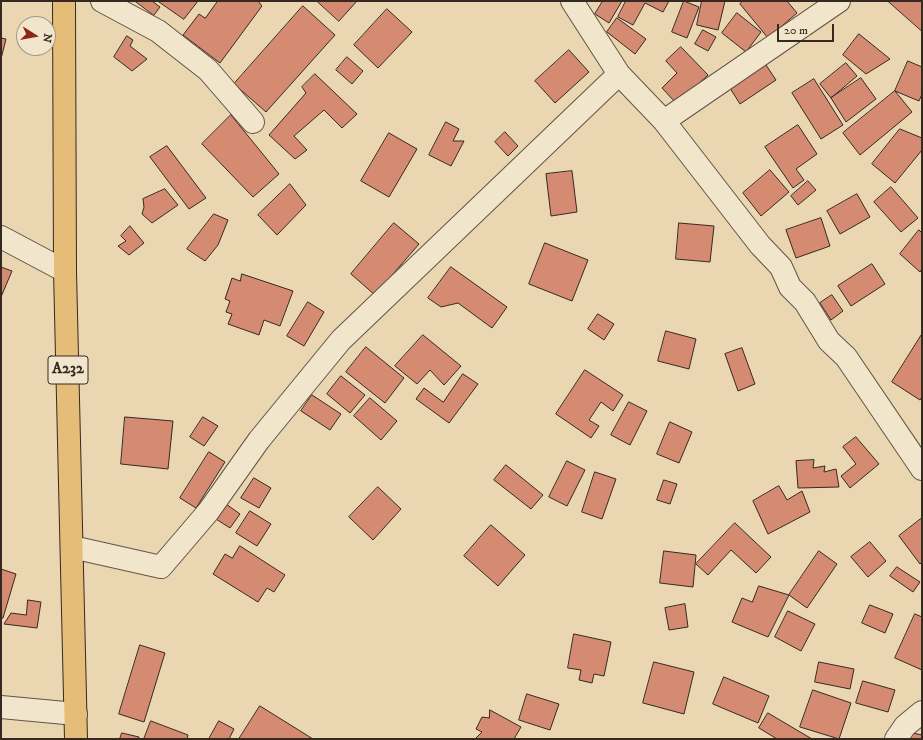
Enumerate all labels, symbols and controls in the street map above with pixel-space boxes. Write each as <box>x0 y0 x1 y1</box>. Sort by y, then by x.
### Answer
north arrow <box>16 16 56 56</box>
scale bar <box>779 16 836 42</box>
text: 20 m <box>784 23 808 38</box>
text: N <box>39 32 55 44</box>
road number: A232 <box>48 356 88 384</box>

